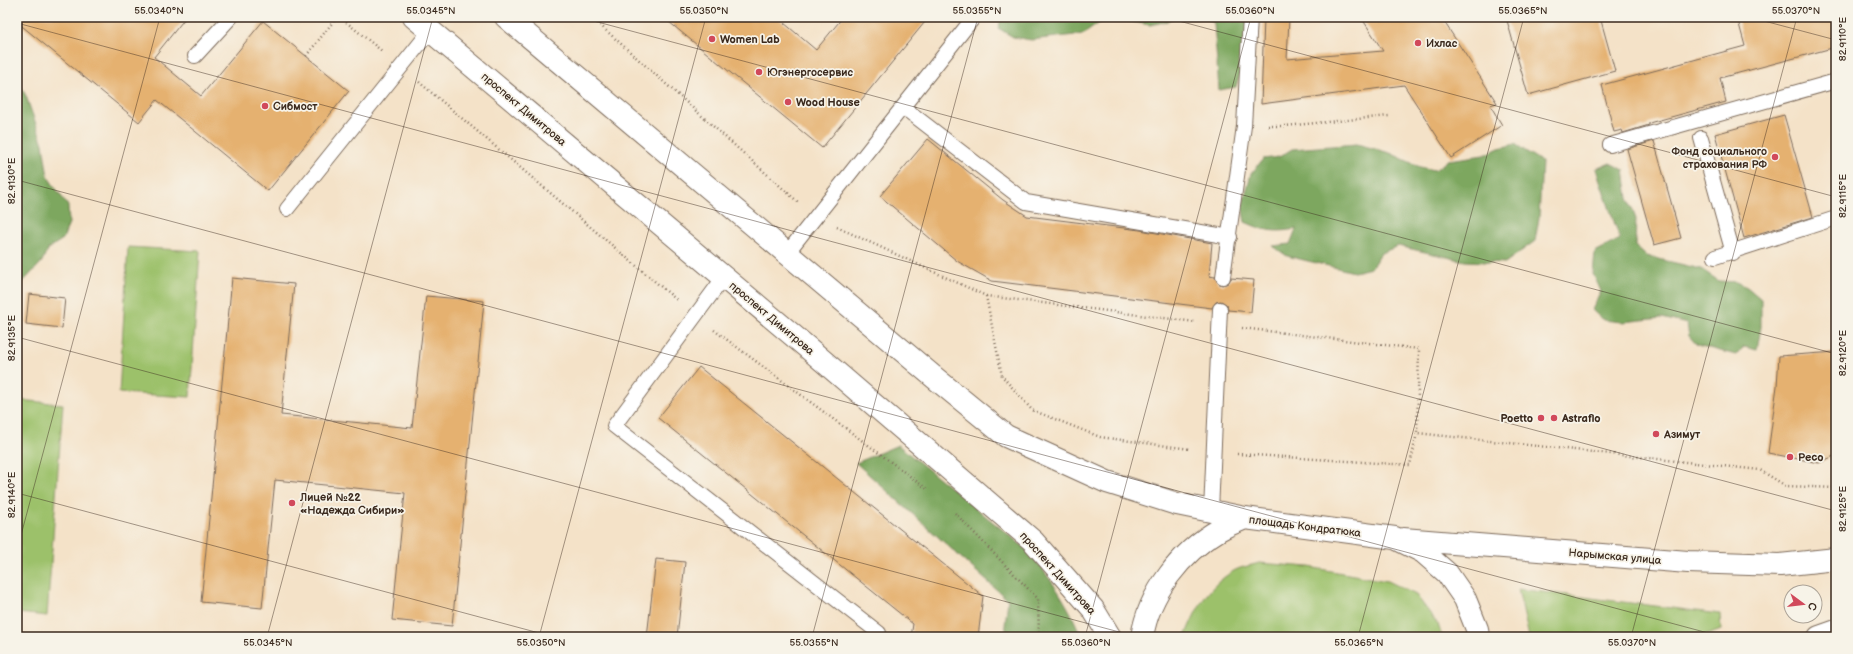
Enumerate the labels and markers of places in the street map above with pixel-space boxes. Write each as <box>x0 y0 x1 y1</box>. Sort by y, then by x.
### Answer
place label: Women Lab <box>720 33 780 46</box>
marker: Women Lab <box>707 34 717 44</box>
place label: Ихлас <box>1426 37 1458 50</box>
marker: Ихлас <box>1413 38 1423 48</box>
place label: Югэнергосервис <box>767 66 853 79</box>
marker: Югэнергосервис <box>754 67 764 77</box>
place label: Wood House <box>796 96 860 109</box>
marker: Wood House <box>783 97 793 107</box>
place label: Сибмост <box>273 100 318 113</box>
marker: Сибмост <box>260 101 270 111</box>
place label: Фонд социального страхования РФ <box>1672 145 1768 171</box>
marker: Фонд социального страхования РФ <box>1770 152 1780 162</box>
place label: Poetto <box>1501 412 1533 425</box>
place label: Astraflo <box>1561 412 1601 425</box>
marker: Poetto <box>1536 413 1546 423</box>
marker: Astraflo <box>1549 413 1559 423</box>
place label: Азимут <box>1663 428 1701 441</box>
marker: Азимут <box>1651 429 1661 439</box>
place label: Рeco <box>1798 451 1824 464</box>
marker: Рeco <box>1785 452 1795 462</box>
place label: Лицей №22 «Надежда Сибири» <box>299 491 405 517</box>
marker: Лицей №22 «Надежда Сибири» <box>287 498 297 508</box>

